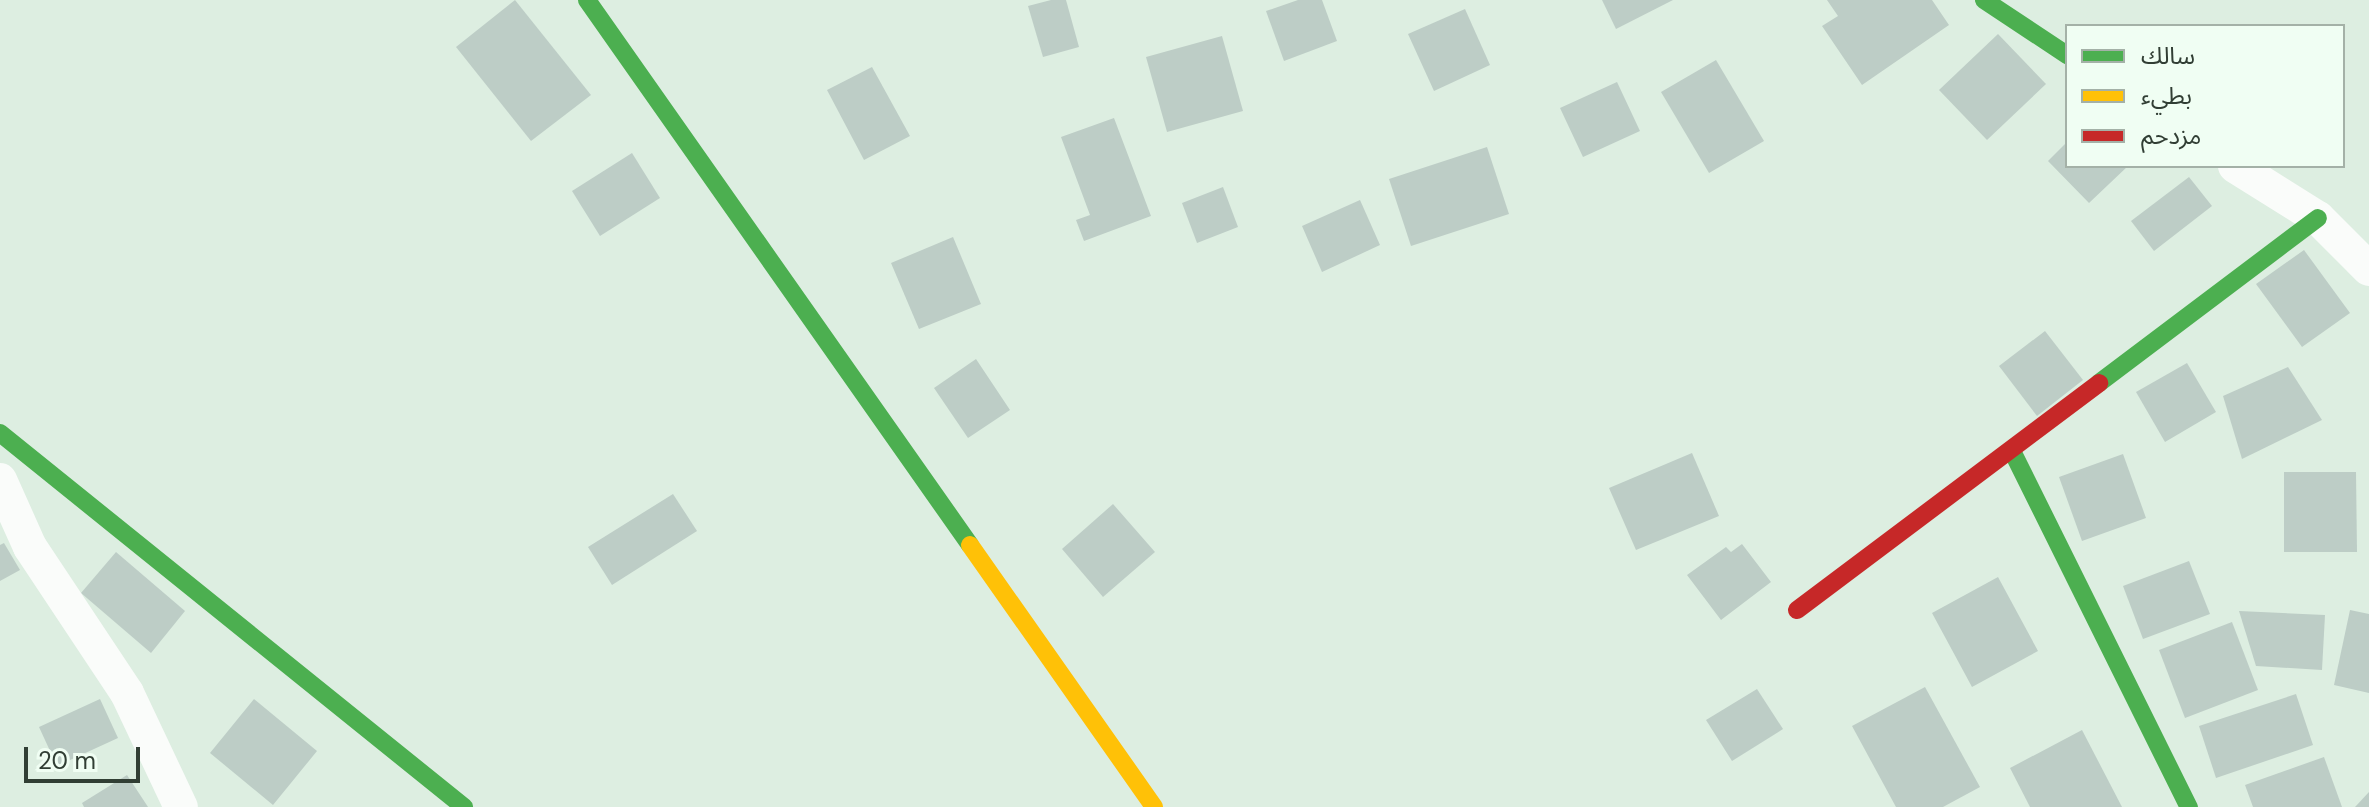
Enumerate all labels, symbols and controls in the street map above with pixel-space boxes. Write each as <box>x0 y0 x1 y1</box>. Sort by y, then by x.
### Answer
legend <box>2065 24 2345 168</box>
text: سالك <box>2141 40 2195 71</box>
text: بطيء <box>2141 80 2192 111</box>
text: مزدحم <box>2141 120 2201 151</box>
scale bar <box>28 731 144 781</box>
text: 20 m <box>38 745 96 776</box>

